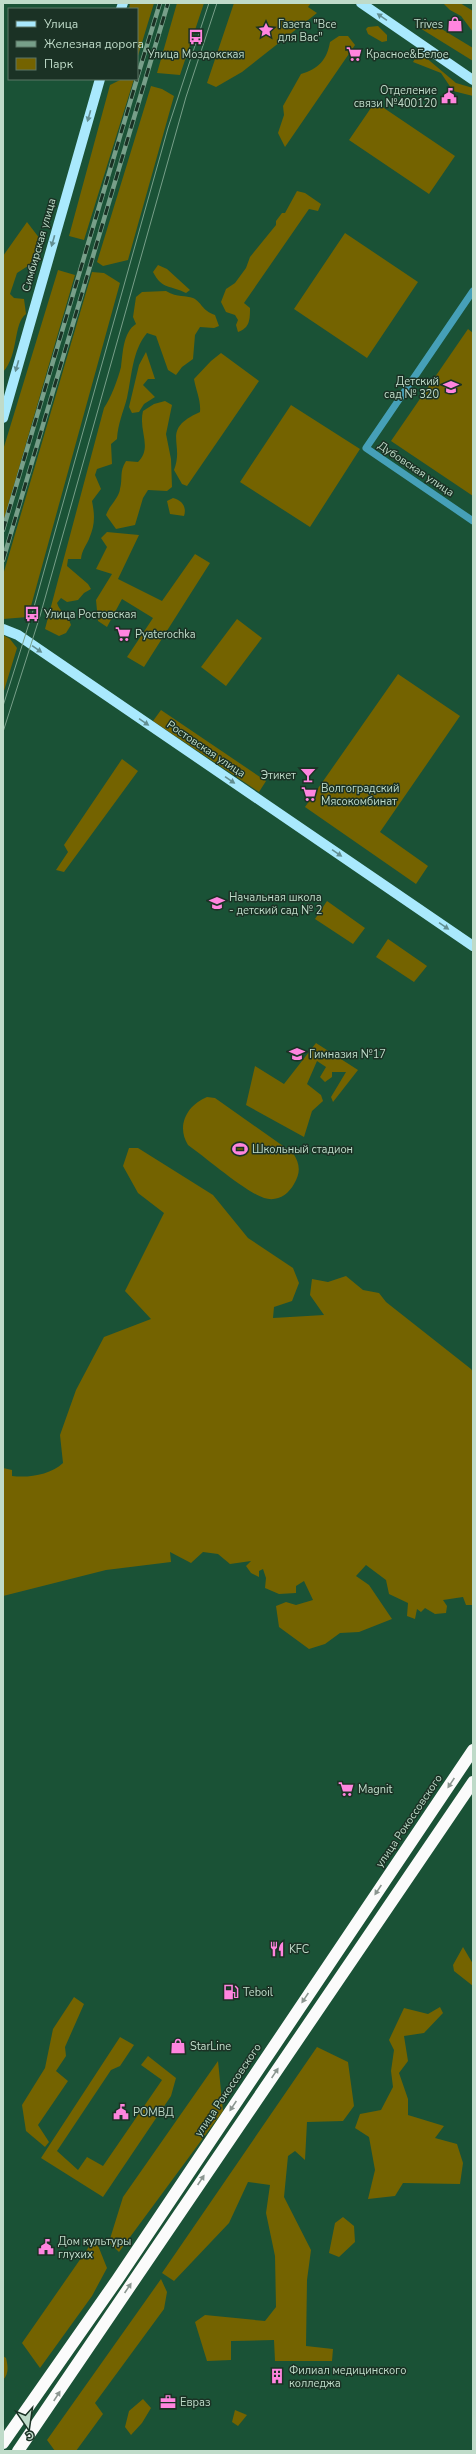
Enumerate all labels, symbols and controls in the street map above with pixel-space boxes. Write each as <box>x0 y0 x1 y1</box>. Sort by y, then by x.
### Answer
legend <box>8 8 138 80</box>
one-way arrow <box>376 14 388 21</box>
shop icon: Trives <box>446 15 464 33</box>
text: Улица <box>43 16 78 32</box>
place label: Газета "Все для Вас" <box>278 17 336 45</box>
place label: Trives <box>414 17 443 32</box>
place icon: Газета "Все для Вас" <box>257 21 275 39</box>
bus stop icon: Улица Моздокская <box>187 28 205 46</box>
text: Железная дорога <box>44 36 144 52</box>
supermarket icon: Красное&Белое <box>345 45 363 63</box>
place label: Улица Моздокская <box>147 47 244 62</box>
place label: Красное&Белое <box>366 47 449 62</box>
text: Парк <box>44 56 74 72</box>
place label: Отделение связи №400120 <box>354 83 437 111</box>
public building icon: Отделение связи №400120 <box>440 87 458 105</box>
one-way arrow <box>86 111 92 123</box>
street label: Симбирская улица <box>18 196 60 294</box>
one-way arrow <box>50 236 56 248</box>
one-way arrow <box>14 361 20 373</box>
place label: Детский сад № 320 <box>384 374 439 402</box>
school or university icon: Детский сад № 320 <box>442 378 460 396</box>
street label: Дубовская улица <box>375 438 457 500</box>
bus stop icon: Улица Ростовская <box>23 605 41 623</box>
place label: Улица Ростовская <box>43 607 137 622</box>
supermarket icon: Pyaterochka <box>114 625 132 643</box>
place label: Pyaterochka <box>135 627 196 642</box>
one-way arrow <box>31 645 42 653</box>
street label: Ростовская улица <box>164 717 248 781</box>
one-way arrow <box>139 718 149 726</box>
bar icon: Этикет <box>299 766 317 784</box>
place label: Этикет <box>261 768 296 783</box>
one-way arrow <box>225 776 235 784</box>
place label: Волгоградский Мясокомбинат <box>321 781 399 809</box>
supermarket icon: Волгоградский Мясокомбинат <box>300 785 318 803</box>
one-way arrow <box>332 849 343 857</box>
place label: Начальная школа - детский сад № 2 <box>229 890 322 918</box>
school or university icon: Начальная школа - детский сад № 2 <box>208 894 226 912</box>
one-way arrow <box>439 922 450 930</box>
school or university icon: Гимназия №17 <box>288 1045 306 1063</box>
place label: Гимназия №17 <box>309 1047 386 1062</box>
sports icon: Школьный стадион <box>231 1140 249 1158</box>
place label: Школьный стадион <box>252 1142 353 1157</box>
street label: улица Рокоссовского <box>372 1771 446 1871</box>
one-way arrow <box>447 1777 455 1788</box>
supermarket icon: Magnit <box>337 1780 355 1798</box>
place label: Magnit <box>358 1782 392 1797</box>
one-way arrow <box>374 1885 382 1895</box>
restaurant icon: KFC <box>268 1940 286 1958</box>
place label: KFC <box>289 1942 309 1957</box>
fuel station icon: Teboil <box>222 1983 240 2001</box>
place label: Teboil <box>243 1985 274 2000</box>
one-way arrow <box>301 1993 309 2003</box>
shop icon: StarLine <box>169 2037 187 2055</box>
place label: StarLine <box>190 2039 231 2054</box>
street label: улица Рокоссовского <box>191 2040 265 2140</box>
one-way arrow <box>271 2067 278 2078</box>
one-way arrow <box>229 2101 237 2111</box>
public building icon: РОМВД <box>112 2103 130 2121</box>
place label: РОМВД <box>133 2105 174 2120</box>
one-way arrow <box>197 2175 205 2185</box>
place label: Дом культуры глухих <box>58 2234 131 2262</box>
public building icon: Дом культуры глухих <box>37 2238 55 2256</box>
one-way arrow <box>124 2282 132 2293</box>
place label: Филиал медицинского колледжа <box>289 2363 406 2391</box>
building icon: Филиал медицинского колледжа <box>268 2367 286 2385</box>
one-way arrow <box>53 2391 61 2401</box>
office icon: Евраз <box>159 2393 177 2411</box>
place label: Евраз <box>180 2395 210 2410</box>
north arrow <box>8 2406 48 2446</box>
text: С <box>24 2427 35 2444</box>

